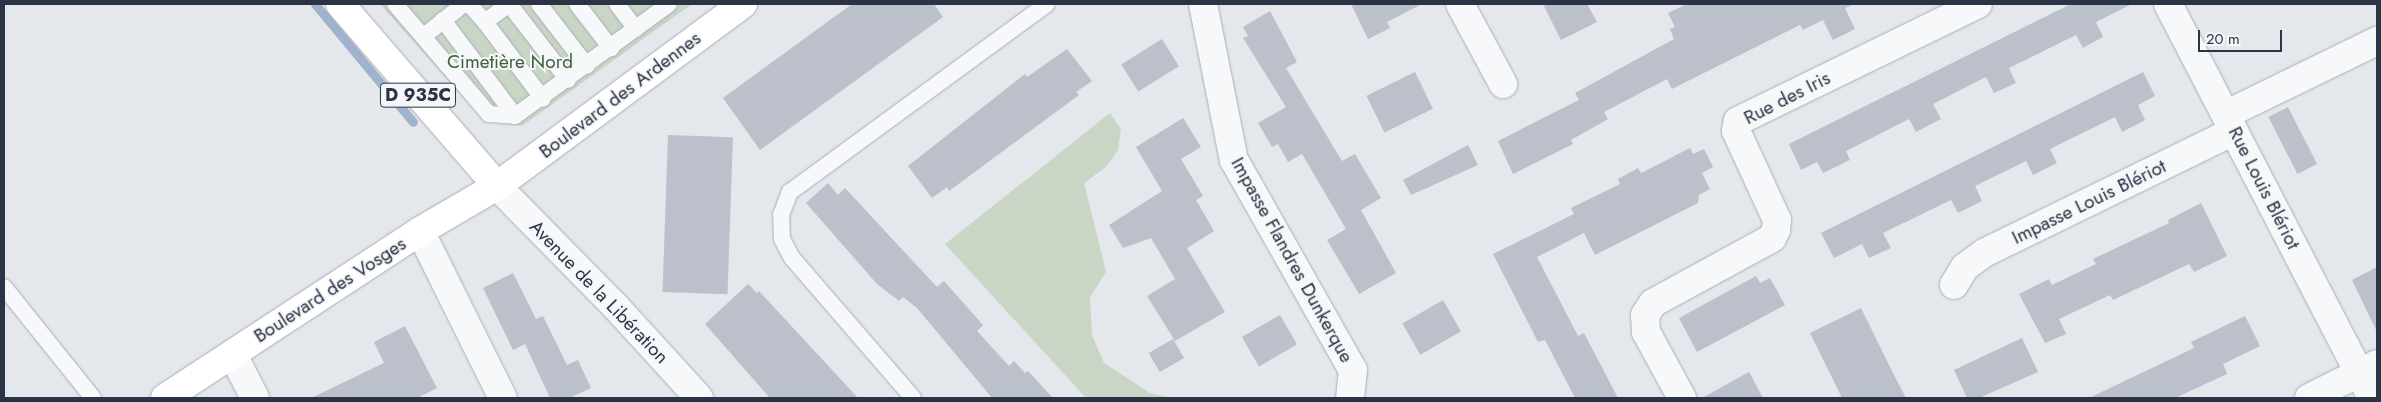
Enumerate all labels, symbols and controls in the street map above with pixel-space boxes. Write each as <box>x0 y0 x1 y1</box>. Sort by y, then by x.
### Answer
scale bar <box>2201 20 2285 52</box>
street label: Boulevard des Ardennes <box>535 27 705 163</box>
text: 20 m <box>2206 28 2240 50</box>
park label: Cimetière Nord <box>447 51 573 73</box>
street label: Rue des Iris <box>1740 67 1834 129</box>
road number: D 935C <box>379 80 457 110</box>
street label: Rue Louis Blériot <box>2223 123 2305 253</box>
street label: Impasse Flandres Dunkerque <box>1226 153 1358 367</box>
street label: Impasse Louis Blériot <box>2008 155 2170 249</box>
street label: Avenue de la Libération <box>525 216 673 368</box>
street label: Boulevard des Vosges <box>250 232 410 348</box>

